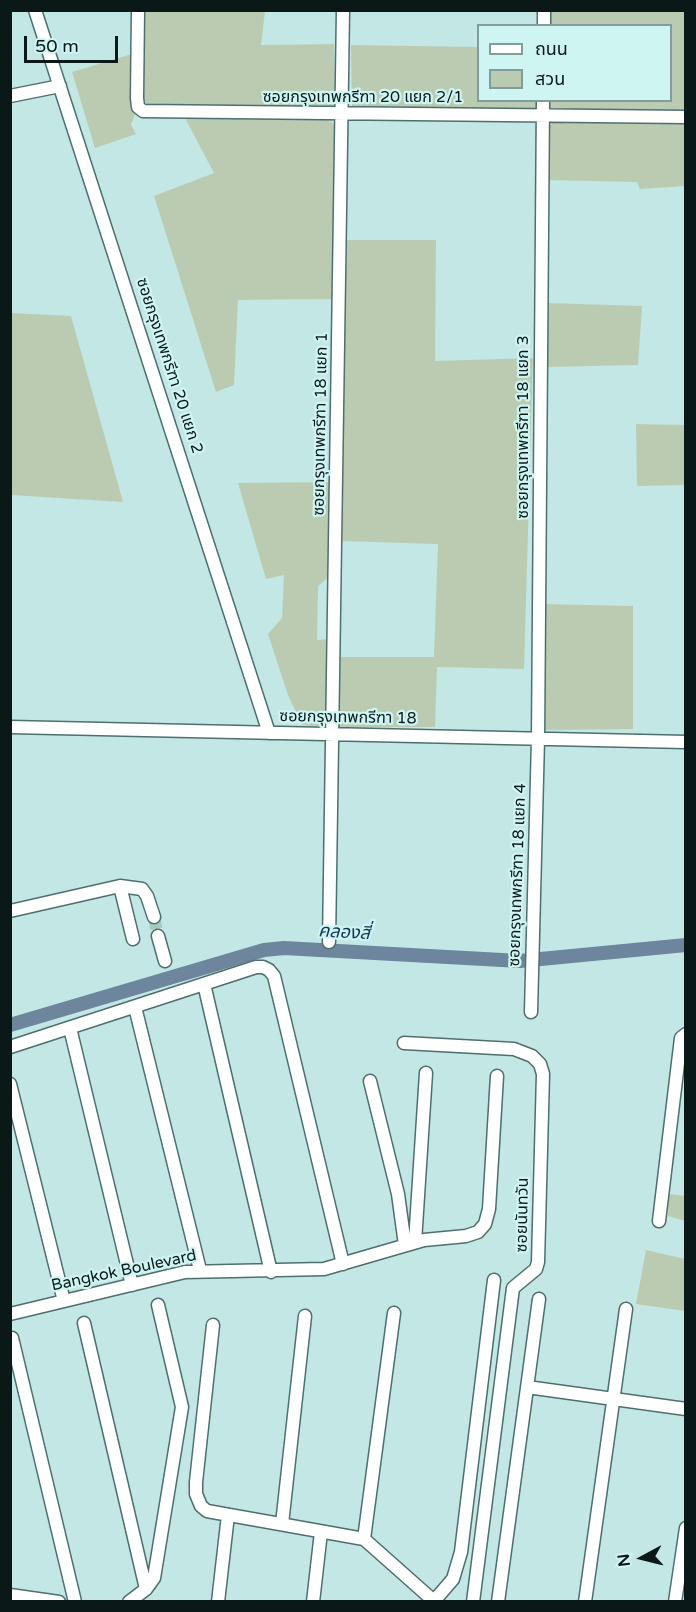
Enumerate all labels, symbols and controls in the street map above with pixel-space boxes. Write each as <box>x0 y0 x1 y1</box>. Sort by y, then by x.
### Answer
scale bar <box>27 24 122 62</box>
legend <box>477 24 672 102</box>
text: 50 m <box>35 35 79 57</box>
text: ถนน <box>535 38 568 60</box>
text: สวน <box>535 68 565 90</box>
street label: ซอยกรุงเทพกรีฑา 20 แยก 2/1 <box>263 88 463 108</box>
street label: ซอยกรุงเทพกรีฑา 20 แยก 2 <box>132 276 206 456</box>
street label: ซอยกรุงเทพกรีฑา 18 แยก 1 <box>310 332 332 516</box>
street label: ซอยกรุงเทพกรีฑา 18 แยก 3 <box>514 335 534 519</box>
street label: ซอยกรุงเทพกรีฑา 18 <box>279 707 417 729</box>
street label: ซอยกรุงเทพกรีฑา 18 แยก 4 <box>505 783 531 967</box>
water label: คลองสี่ <box>318 921 370 945</box>
street label: ซอยนันทวัน <box>513 1178 533 1252</box>
street label: Bangkok Boulevard <box>50 1246 198 1296</box>
north arrow <box>612 1528 672 1588</box>
text: N <box>613 1553 635 1568</box>

